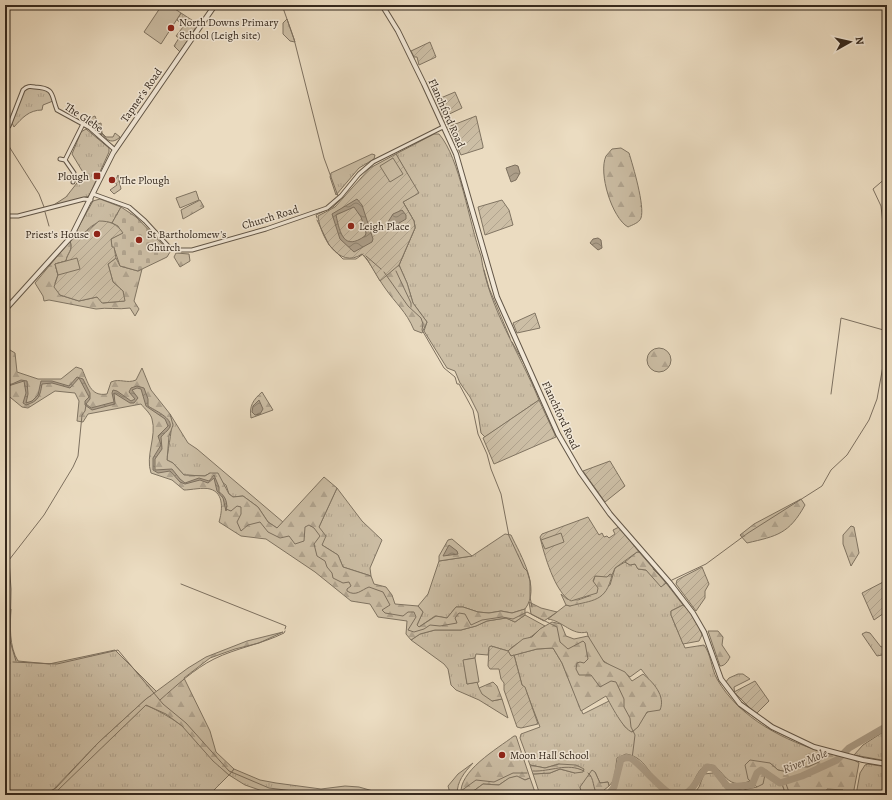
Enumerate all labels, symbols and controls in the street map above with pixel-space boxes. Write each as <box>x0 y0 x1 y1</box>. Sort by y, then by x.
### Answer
place label: North Downs Primary School (Leigh site) <box>179 15 278 43</box>
north arrow <box>830 22 870 62</box>
marker: North Downs Primary School (Leigh site) <box>166 23 176 33</box>
text: N <box>851 36 867 46</box>
street label: Tapner's Road <box>117 65 166 125</box>
street label: Flanchford Road <box>425 76 468 150</box>
street label: The Glebe <box>62 99 106 136</box>
place label: Plough <box>57 169 89 184</box>
marker: Plough <box>92 171 102 181</box>
place label: The Plough <box>120 173 170 188</box>
marker: The Plough <box>107 175 117 185</box>
street label: Church Road <box>240 202 300 233</box>
place label: Leigh Place <box>359 219 410 234</box>
marker: Leigh Place <box>346 221 356 231</box>
place label: Priest's House <box>25 227 89 242</box>
place label: St Bartholomew's Church <box>147 227 227 255</box>
marker: Priest's House <box>92 229 102 239</box>
marker: St Bartholomew's Church <box>134 235 144 245</box>
street label: Flanchford Road <box>538 379 583 452</box>
water label: River Mole <box>780 745 830 777</box>
place label: Moon Hall School <box>510 748 589 763</box>
marker: Moon Hall School <box>497 750 507 760</box>

